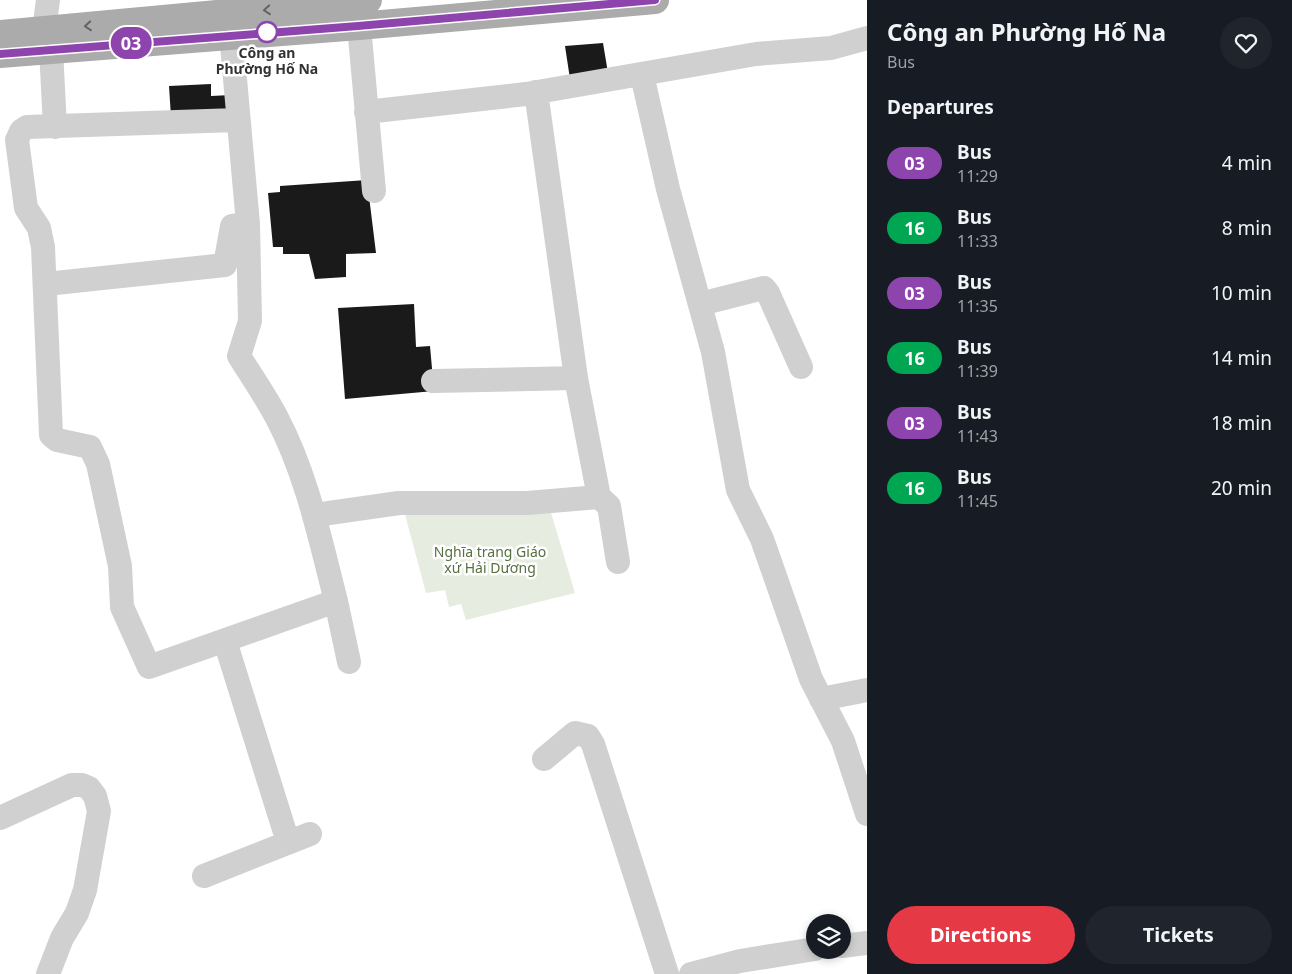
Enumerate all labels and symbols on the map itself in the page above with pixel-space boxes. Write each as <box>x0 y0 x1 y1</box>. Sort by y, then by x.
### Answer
one-way arrow <box>263 4 271 15</box>
one-way arrow <box>84 20 92 31</box>
marker: Công an Phường Hố Na <box>256 21 278 43</box>
line badge: 03 <box>108 27 154 59</box>
place label: Công an Phường Hố Na <box>216 43 318 78</box>
park label: Nghĩa trang Giáo xứ Hải Dương <box>434 542 546 577</box>

